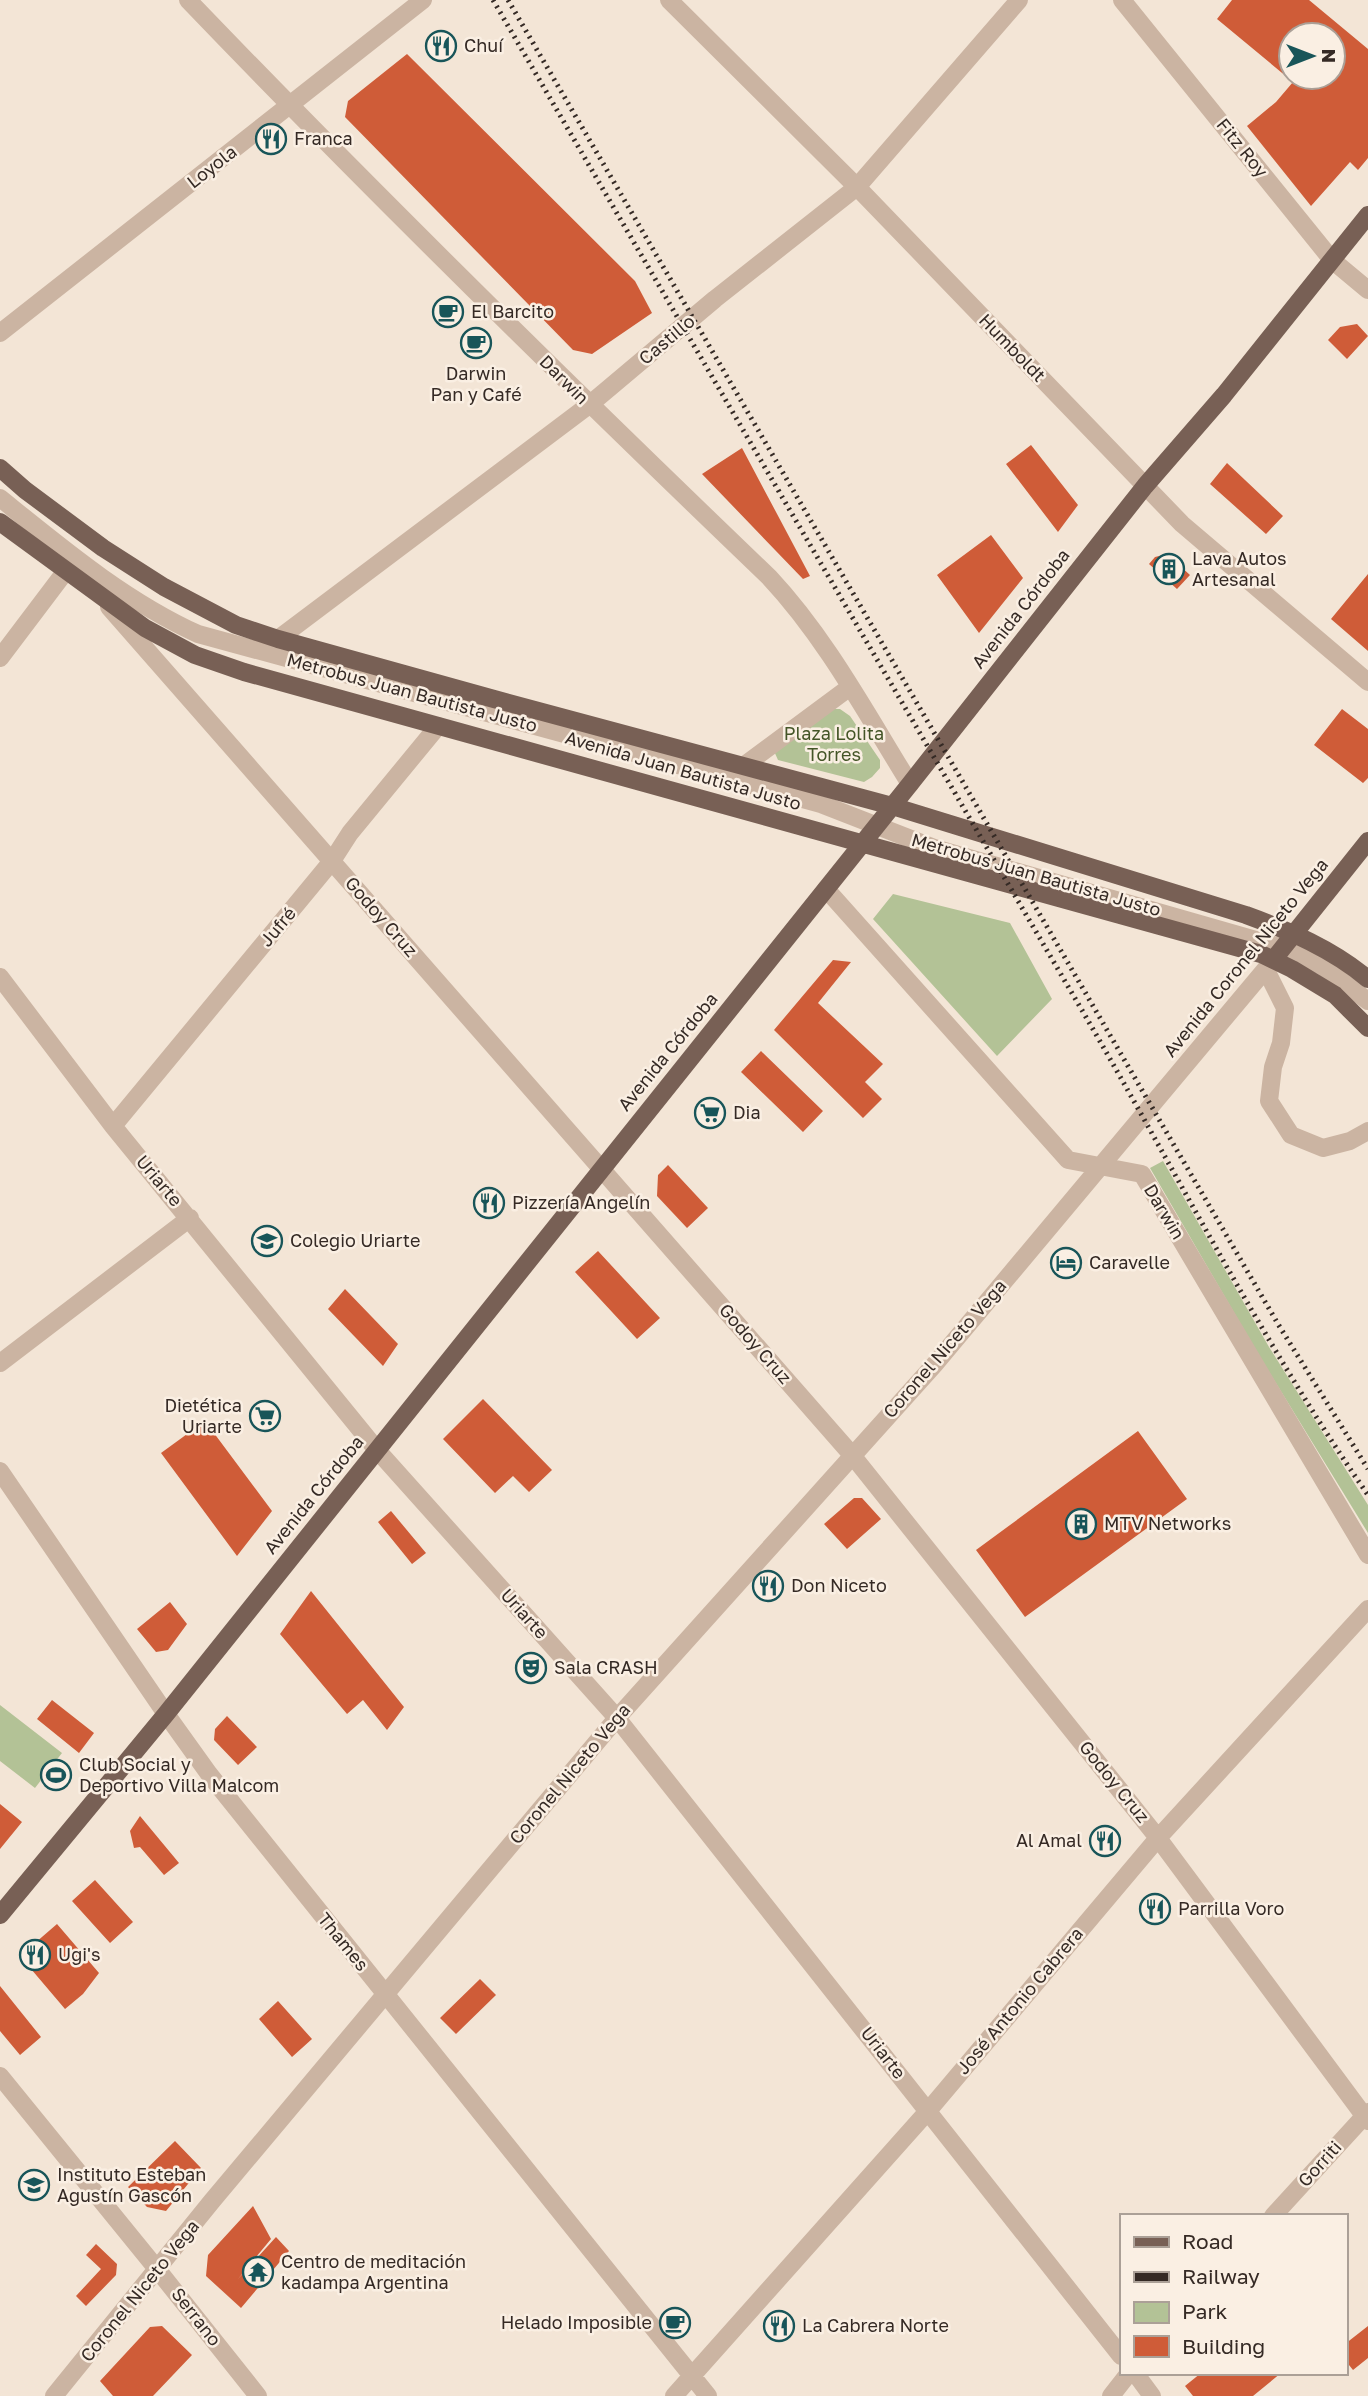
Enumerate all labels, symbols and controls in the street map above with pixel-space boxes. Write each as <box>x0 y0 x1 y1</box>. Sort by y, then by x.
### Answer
north arrow <box>1277 21 1347 91</box>
restaurant icon: Chuí <box>424 29 458 63</box>
place label: Chuí <box>464 34 504 56</box>
text: N <box>1318 49 1341 63</box>
street label: Fitz Roy <box>1212 113 1273 181</box>
restaurant icon: Franca <box>254 122 288 156</box>
place label: Franca <box>294 127 353 149</box>
street label: Loyola <box>182 140 241 192</box>
cafe icon: El Barcito <box>431 295 465 329</box>
place label: El Barcito <box>471 300 554 322</box>
street label: Humboldt <box>975 309 1051 386</box>
street label: Castillo <box>634 310 699 369</box>
cafe icon: Darwin Pan y Café <box>459 326 493 360</box>
street label: Darwin <box>535 350 594 409</box>
place label: Darwin Pan y Café <box>430 362 522 405</box>
street label: Avenida Córdoba <box>967 544 1074 673</box>
place label: Lava Autos Artesanal <box>1192 547 1287 590</box>
building icon: Lava Autos Artesanal <box>1152 552 1186 586</box>
street label: Metrobus Juan Bautista Justo <box>285 648 540 736</box>
park label: Plaza Lolita Torres <box>784 722 884 765</box>
street label: Avenida Juan Bautista Justo <box>563 726 804 814</box>
street label: Metrobus Juan Bautista Justo <box>909 828 1163 920</box>
street label: Avenida Coronel Niceto Vega <box>1158 854 1332 1061</box>
street label: Godoy Cruz <box>341 872 423 961</box>
street label: Jufré <box>254 902 300 951</box>
street label: Avenida Córdoba <box>613 988 722 1115</box>
supermarket icon: Dia <box>693 1096 727 1130</box>
place label: Dia <box>733 1101 761 1123</box>
street label: Uriarte <box>132 1150 188 1210</box>
street label: Darwin <box>1140 1180 1190 1243</box>
restaurant icon: Pizzería Angelín <box>472 1186 506 1220</box>
place label: Pizzería Angelín <box>512 1191 650 1213</box>
school or university icon: Colegio Uriarte <box>250 1224 284 1258</box>
place label: Colegio Uriarte <box>290 1229 420 1251</box>
hotel icon: Caravelle <box>1049 1246 1083 1280</box>
place label: Caravelle <box>1089 1251 1170 1273</box>
street label: Coronel Niceto Vega <box>878 1275 1010 1422</box>
street label: Godoy Cruz <box>715 1299 797 1388</box>
place label: Dietética Uriarte <box>164 1394 242 1437</box>
supermarket icon: Dietética Uriarte <box>248 1399 282 1433</box>
street label: Avenida Córdoba <box>259 1431 368 1558</box>
building icon: MTV Networks <box>1064 1507 1098 1541</box>
place label: MTV Networks <box>1104 1512 1231 1534</box>
restaurant icon: Don Niceto <box>751 1569 785 1603</box>
place label: Don Niceto <box>791 1574 887 1596</box>
street label: Uriarte <box>496 1584 553 1643</box>
theatre icon: Sala CRASH <box>514 1651 548 1685</box>
place label: Sala CRASH <box>554 1656 658 1678</box>
street label: Coronel Niceto Vega <box>504 1699 634 1848</box>
street label: Godoy Cruz <box>1075 1736 1154 1827</box>
place label: Club Social y Deportivo Villa Malcom <box>79 1753 279 1796</box>
sports icon: Club Social y Deportivo Villa Malcom <box>39 1758 73 1792</box>
restaurant icon: Al Amal <box>1088 1824 1122 1858</box>
place label: Al Amal <box>1016 1829 1082 1851</box>
restaurant icon: Parrilla Voro <box>1138 1892 1172 1926</box>
place label: Parrilla Voro <box>1178 1897 1284 1919</box>
street label: Thames <box>314 1908 374 1975</box>
street label: José Antonio Cabrera <box>951 1922 1087 2078</box>
restaurant icon: Ugi's <box>18 1938 52 1972</box>
place label: Ugi's <box>58 1943 101 1965</box>
street label: Uriarte <box>857 2022 911 2083</box>
street label: Gorriti <box>1293 2136 1346 2191</box>
place label: Instituto Esteban Agustín Gascón <box>57 2163 206 2206</box>
school or university icon: Instituto Esteban Agustín Gascón <box>17 2168 51 2202</box>
legend <box>1120 2214 1347 2375</box>
street label: Coronel Niceto Vega <box>75 2215 203 2366</box>
text: Road <box>1182 2228 1233 2254</box>
place label: Centro de meditación kadampa Argentina <box>281 2250 466 2293</box>
temple icon: Centro de meditación kadampa Argentina <box>241 2255 275 2289</box>
text: Railway <box>1182 2263 1260 2289</box>
street label: Serrano <box>167 2283 226 2350</box>
text: Park <box>1182 2298 1228 2324</box>
cafe icon: Helado Imposible <box>658 2306 692 2340</box>
restaurant icon: La Cabrera Norte <box>762 2309 796 2343</box>
place label: Helado Imposible <box>501 2311 652 2333</box>
place label: La Cabrera Norte <box>802 2314 949 2336</box>
text: Building <box>1182 2333 1265 2359</box>

